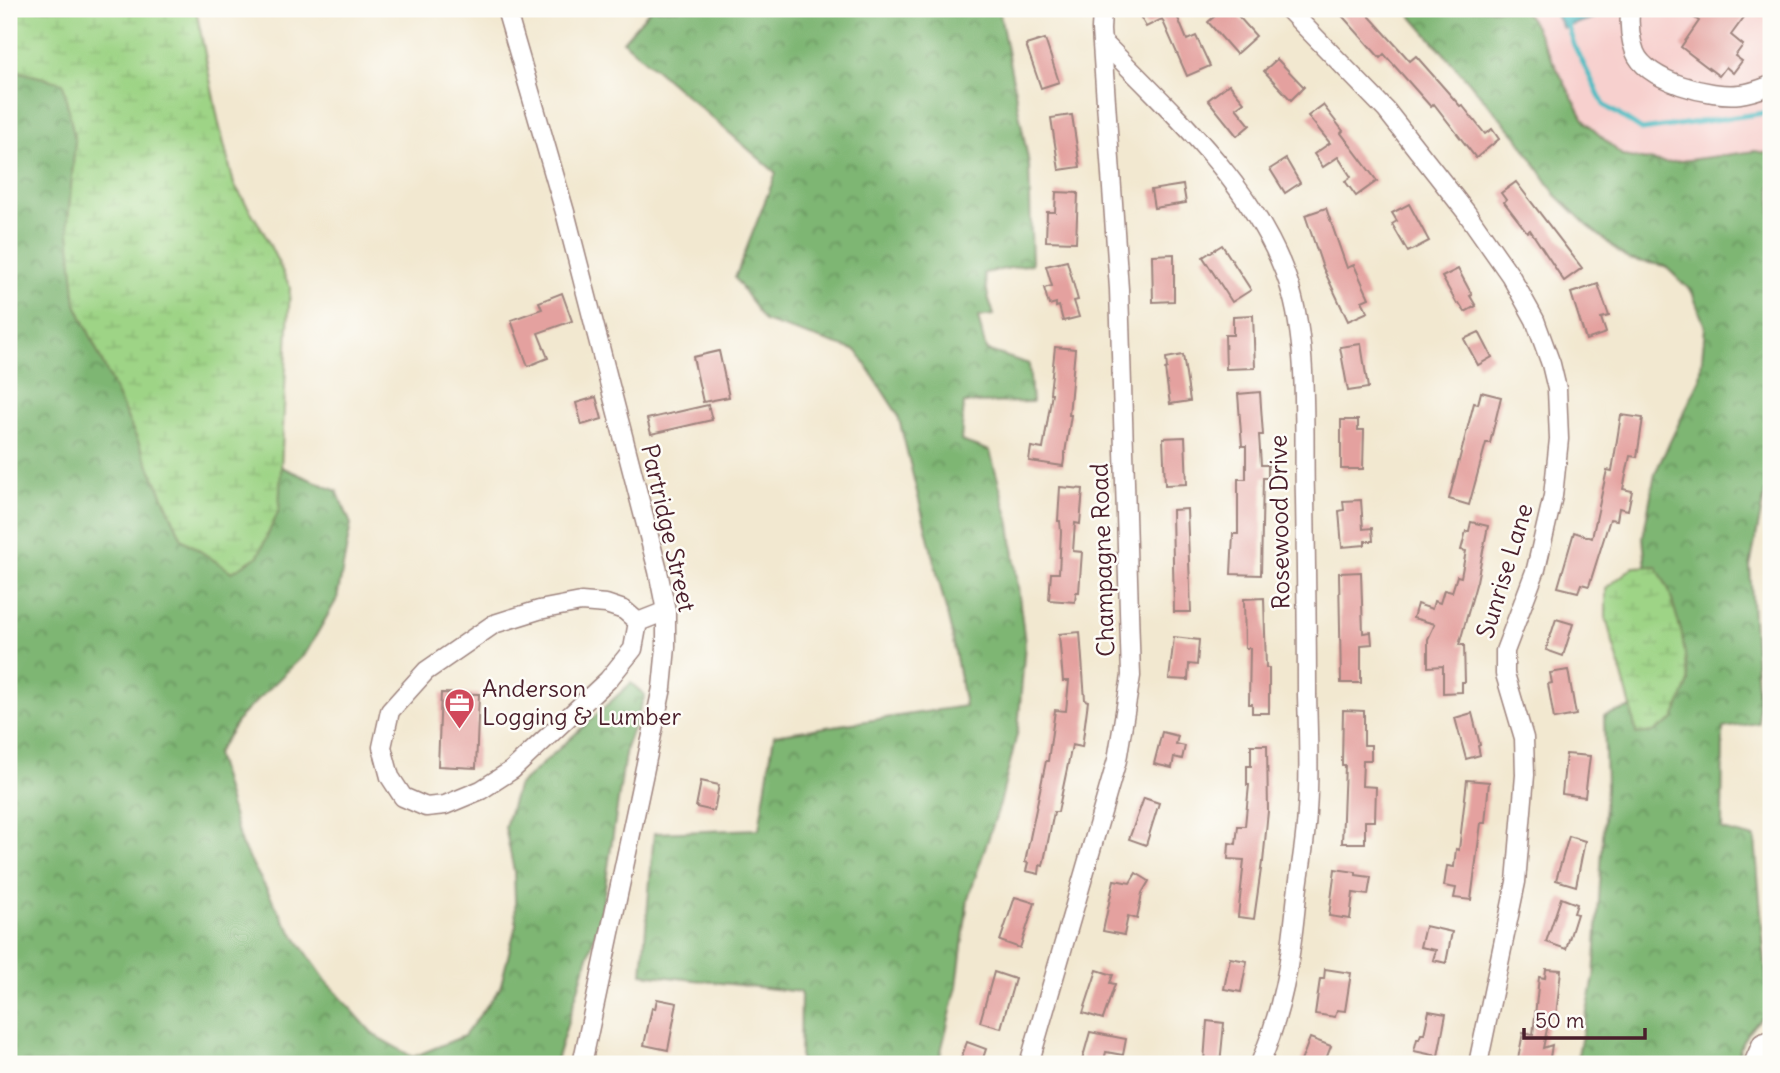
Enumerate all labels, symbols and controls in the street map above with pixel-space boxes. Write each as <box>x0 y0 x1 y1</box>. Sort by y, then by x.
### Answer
street label: Rosewood Drive <box>1262 434 1296 610</box>
street label: Partridge Street <box>635 441 703 614</box>
street label: Champagne Road <box>1084 463 1120 657</box>
street label: Sunrise Lane <box>1469 500 1539 642</box>
place label: Anderson Logging & Lumber <box>482 673 682 731</box>
office icon: Anderson Logging & Lumber <box>442 686 476 730</box>
scale bar <box>1524 996 1645 1040</box>
text: 50 m <box>1535 1007 1584 1034</box>

